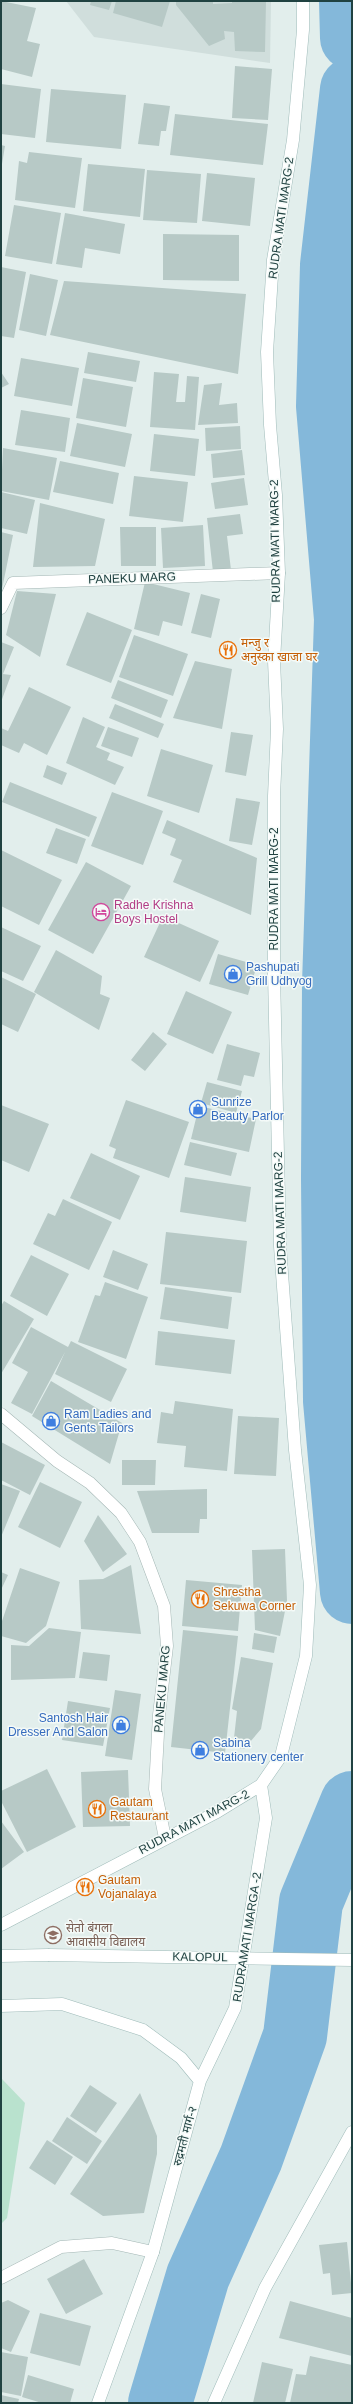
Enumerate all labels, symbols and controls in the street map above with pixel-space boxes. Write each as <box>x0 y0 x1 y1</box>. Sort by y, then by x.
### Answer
street label: RUDRA MATI MARG-2 <box>266 156 297 280</box>
street label: RUDRA MATI MARG-2 <box>267 479 283 603</box>
street label: PANEKU MARG <box>88 569 176 587</box>
place label: मन्जु र अनुस्का खाजा घर <box>241 636 319 665</box>
restaurant icon: मन्जु र अनुस्का खाजा घर <box>218 640 238 660</box>
street label: RUDRA MATI MARG-2 <box>267 827 281 951</box>
place label: Radhe Krishna Boys Hostel <box>114 898 194 926</box>
hotel icon: Radhe Krishna Boys Hostel <box>91 902 111 922</box>
place label: Pashupati Grill Udhyog <box>246 960 312 988</box>
shop icon: Pashupati Grill Udhyog <box>223 964 243 984</box>
place label: Sunrize Beauty Parlor <box>211 1095 284 1123</box>
shop icon: Sunrize Beauty Parlor <box>188 1099 208 1119</box>
street label: RUDRA MATI MARG-2 <box>271 1151 289 1275</box>
place label: Ram Ladies and Gents Tailors <box>64 1407 151 1435</box>
shop icon: Ram Ladies and Gents Tailors <box>41 1411 61 1431</box>
place label: Shrestha Sekuwa Corner <box>213 1585 296 1613</box>
restaurant icon: Shrestha Sekuwa Corner <box>190 1589 210 1609</box>
street label: PANEKU MARG <box>151 1645 173 1733</box>
place label: Santosh Hair Dresser And Salon <box>8 1711 108 1739</box>
shop icon: Santosh Hair Dresser And Salon <box>111 1715 131 1735</box>
place label: Sabina Stationery center <box>213 1736 304 1764</box>
shop icon: Sabina Stationery center <box>190 1740 210 1760</box>
street label: RUDRA MATI MARG-2 <box>136 1787 252 1857</box>
place label: Gautam Restaurant <box>110 1795 169 1823</box>
restaurant icon: Gautam Restaurant <box>87 1799 107 1819</box>
street label: RUDRAMATI MARGA -2 <box>230 1871 264 2003</box>
place label: Gautam Vojanalaya <box>98 1873 157 1901</box>
restaurant icon: Gautam Vojanalaya <box>75 1877 95 1897</box>
place label: सेतो बंगला आवासीय विद्यालय <box>66 1920 146 1949</box>
school or university icon: सेतो बंगला आवासीय विद्यालय <box>43 1925 63 1945</box>
street label: KALOPUL <box>172 1950 228 1964</box>
street label: रुद्रमती मार्ग-२ <box>169 2104 200 2167</box>

